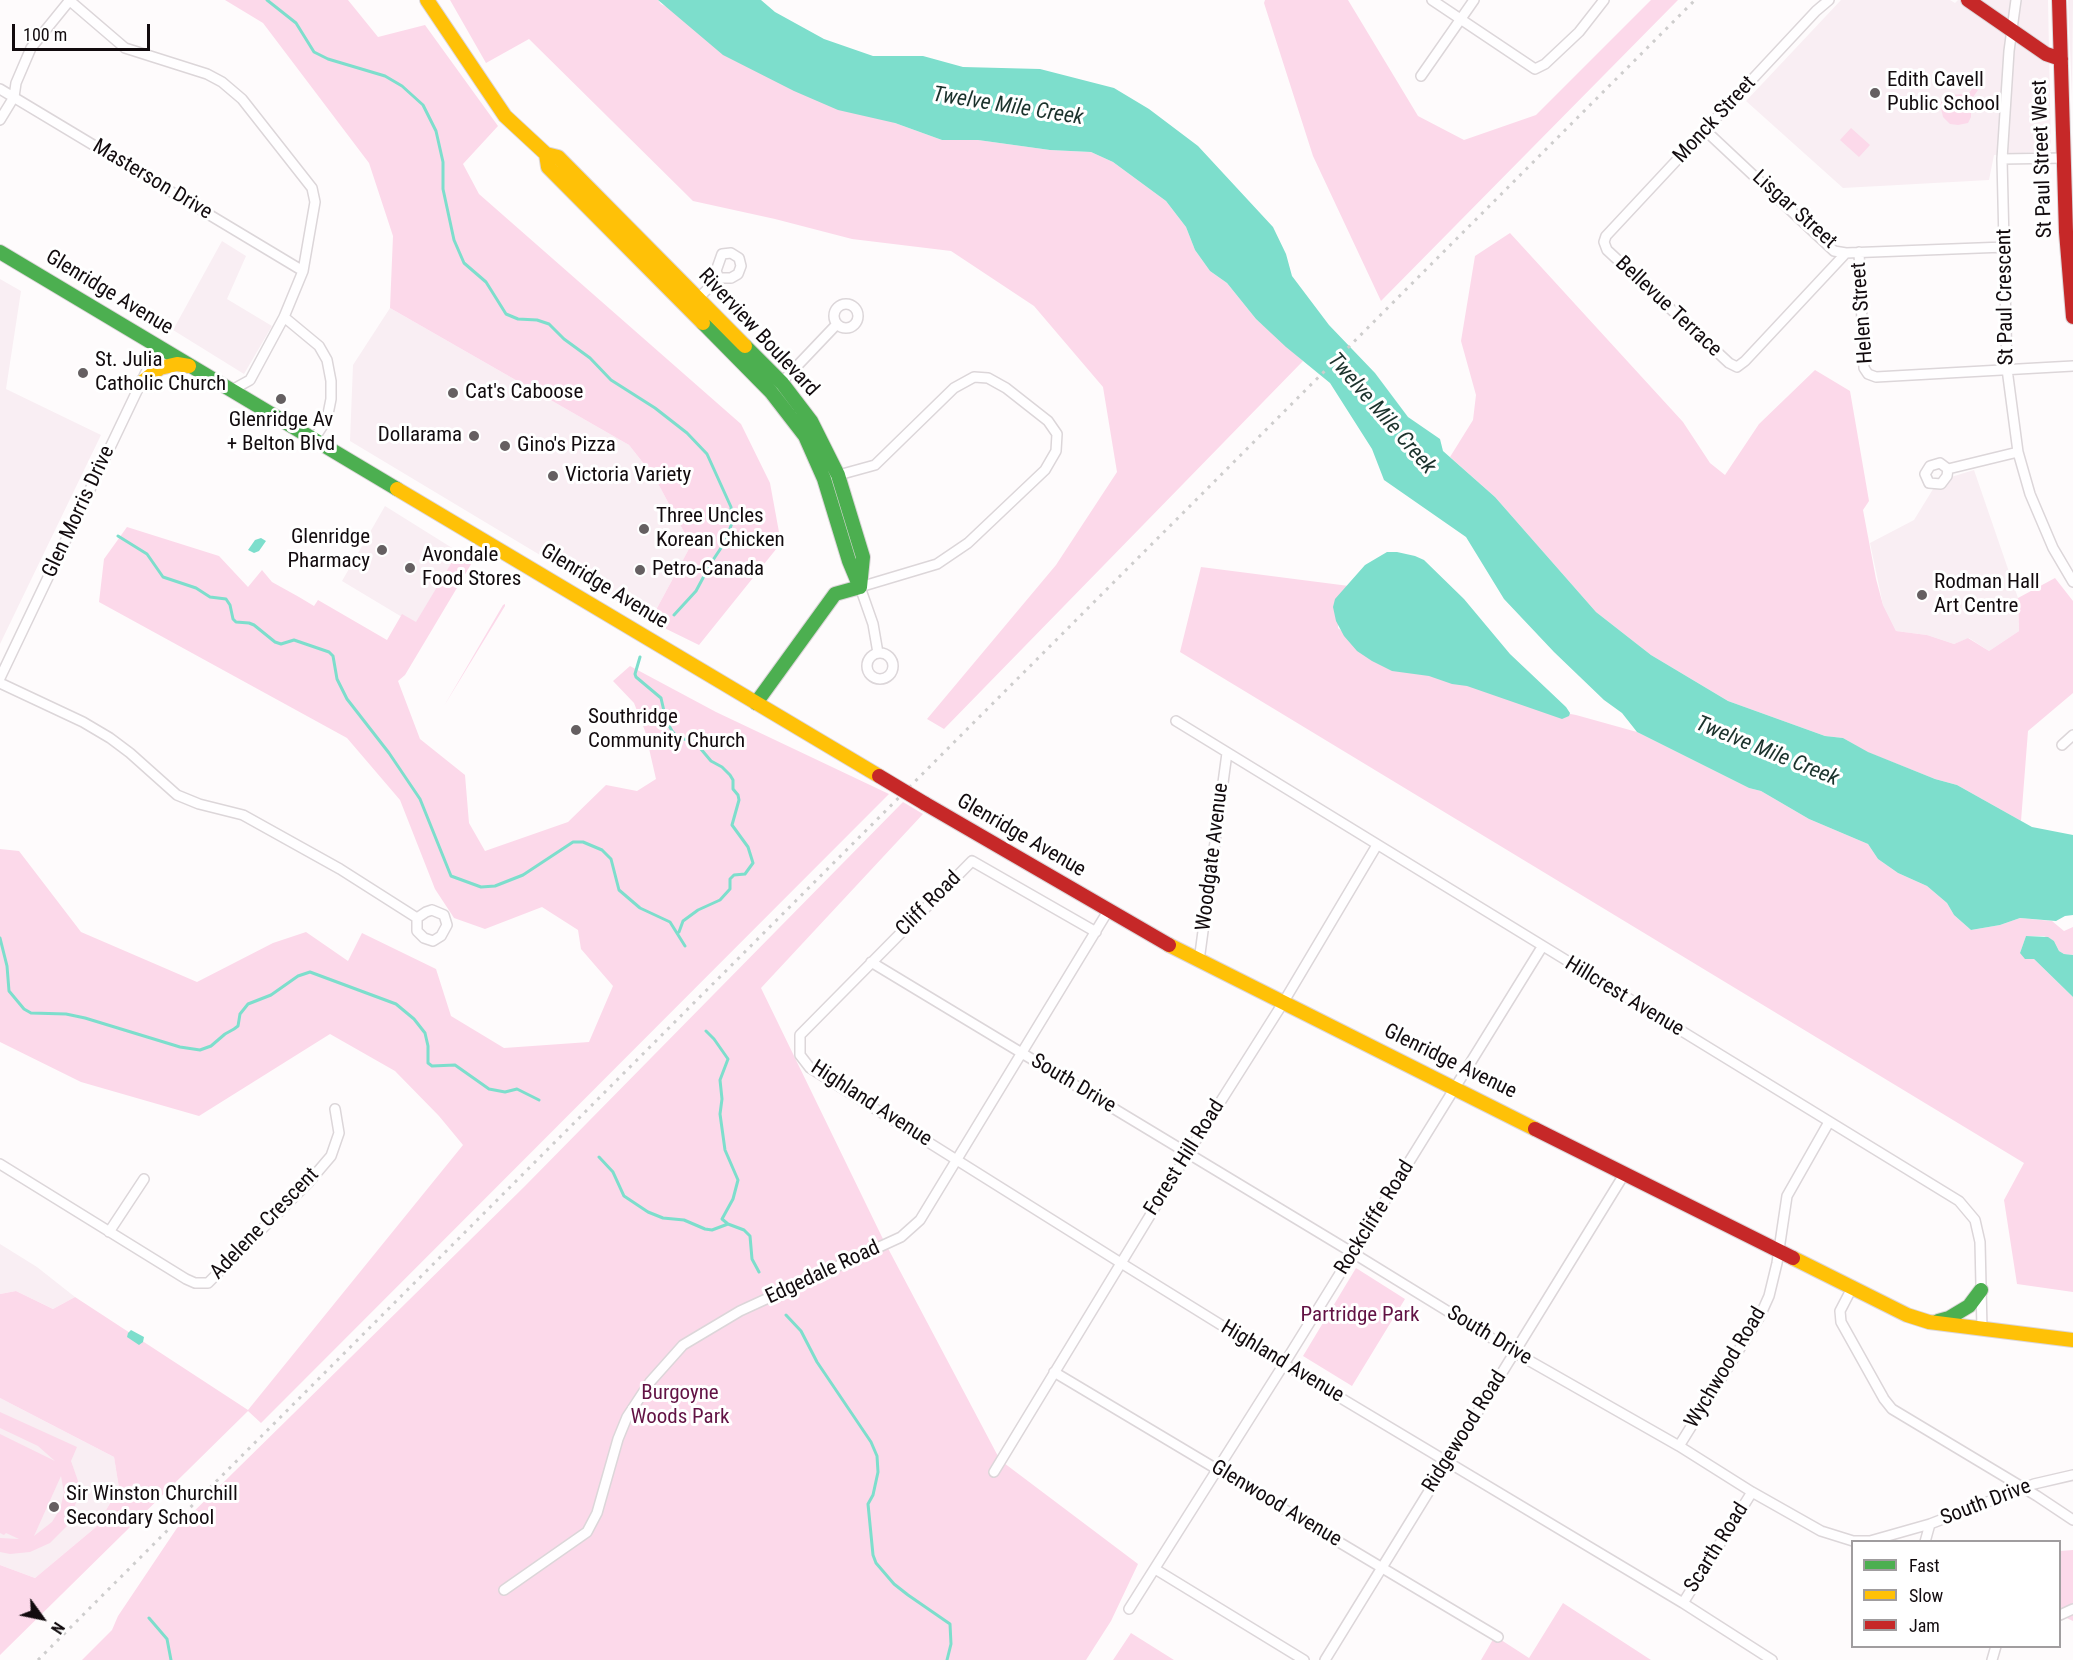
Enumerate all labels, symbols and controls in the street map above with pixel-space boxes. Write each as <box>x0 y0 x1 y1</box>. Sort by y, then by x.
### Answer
scale bar <box>15 12 153 50</box>
text: 100 m <box>23 24 67 45</box>
place label: Edith Cavell Public School <box>1887 68 2000 118</box>
street label: Monck Street <box>1668 71 1762 169</box>
street label: St Paul Street West <box>2028 79 2058 239</box>
water label: Twelve Mile Creek <box>931 82 1085 132</box>
marker: Edith Cavell Public School <box>1868 86 1882 100</box>
street label: Masterson Drive <box>88 134 216 226</box>
street label: Lisgar Street <box>1746 165 1842 255</box>
street label: St Paul Crescent <box>1992 228 2020 366</box>
street label: Glenridge Avenue <box>41 245 177 341</box>
street label: Bellevue Terrace <box>1610 251 1726 363</box>
street label: Helen Street <box>1847 261 1879 365</box>
street label: Riverview Boulevard <box>692 264 824 402</box>
place label: St. Julia Catholic Church <box>95 348 226 398</box>
water label: Twelve Mile Creek <box>1321 348 1441 480</box>
marker: St. Julia Catholic Church <box>76 366 90 380</box>
place label: Cat's Caboose <box>465 380 583 406</box>
marker: Cat's Caboose <box>446 386 460 400</box>
marker: Glenridge Av + Belton Blvd <box>274 392 288 406</box>
place label: Glenridge Av + Belton Blvd <box>227 408 335 458</box>
place label: Dollarama <box>378 423 462 449</box>
marker: Dollarama <box>467 429 481 443</box>
place label: Gino's Pizza <box>517 433 616 459</box>
marker: Gino's Pizza <box>498 439 512 453</box>
street label: Glen Morris Drive <box>37 442 121 582</box>
place label: Victoria Variety <box>565 463 691 489</box>
marker: Victoria Variety <box>546 469 560 483</box>
place label: Three Uncles Korean Chicken <box>656 504 785 554</box>
marker: Three Uncles Korean Chicken <box>637 522 651 536</box>
place label: Glenridge Pharmacy <box>287 525 370 575</box>
street label: Glenridge Avenue <box>536 539 672 635</box>
marker: Glenridge Pharmacy <box>375 543 389 557</box>
place label: Avondale Food Stores <box>422 543 521 593</box>
place label: Petro-Canada <box>652 557 764 583</box>
marker: Avondale Food Stores <box>403 561 417 575</box>
marker: Petro-Canada <box>633 563 647 577</box>
place label: Rodman Hall Art Centre <box>1934 570 2040 620</box>
marker: Rodman Hall Art Centre <box>1915 588 1929 602</box>
place label: Southridge Community Church <box>588 705 745 755</box>
water label: Twelve Mile Creek <box>1691 711 1843 793</box>
marker: Southridge Community Church <box>569 723 583 737</box>
street label: Woodgate Avenue <box>1191 782 1235 932</box>
street label: Glenridge Avenue <box>952 789 1090 883</box>
street label: Cliff Road <box>891 866 967 942</box>
street label: Hillcrest Avenue <box>1560 952 1688 1042</box>
street label: Glenridge Avenue <box>1380 1019 1520 1105</box>
street label: South Drive <box>1026 1049 1120 1119</box>
street label: Highland Avenue <box>806 1056 936 1152</box>
street label: Forest Hill Road <box>1139 1096 1231 1220</box>
street label: Rockcliffe Road <box>1330 1156 1420 1280</box>
street label: Adelene Crescent <box>205 1163 325 1285</box>
street label: Edgedale Road <box>762 1236 884 1310</box>
street label: South Drive <box>1442 1301 1536 1371</box>
park label: Partridge Park <box>1301 1303 1419 1329</box>
street label: Wychwood Road <box>1680 1303 1772 1433</box>
street label: Highland Avenue <box>1216 1315 1348 1409</box>
street label: Ridgewood Road <box>1418 1367 1512 1497</box>
park label: Burgoyne Woods Park <box>630 1381 730 1431</box>
street label: Glenwood Avenue <box>1206 1455 1346 1553</box>
street label: South Drive <box>1937 1474 2035 1532</box>
place label: Sir Winston Churchill Secondary School <box>66 1482 238 1532</box>
street label: Scarth Road <box>1680 1499 1754 1597</box>
marker: Sir Winston Churchill Secondary School <box>47 1500 61 1514</box>
legend <box>1851 1540 2061 1648</box>
text: Fast <box>1909 1555 1940 1576</box>
text: Slow <box>1909 1585 1943 1606</box>
north arrow <box>12 1588 72 1648</box>
text: Jam <box>1909 1615 1940 1636</box>
text: N <box>47 1619 68 1637</box>

